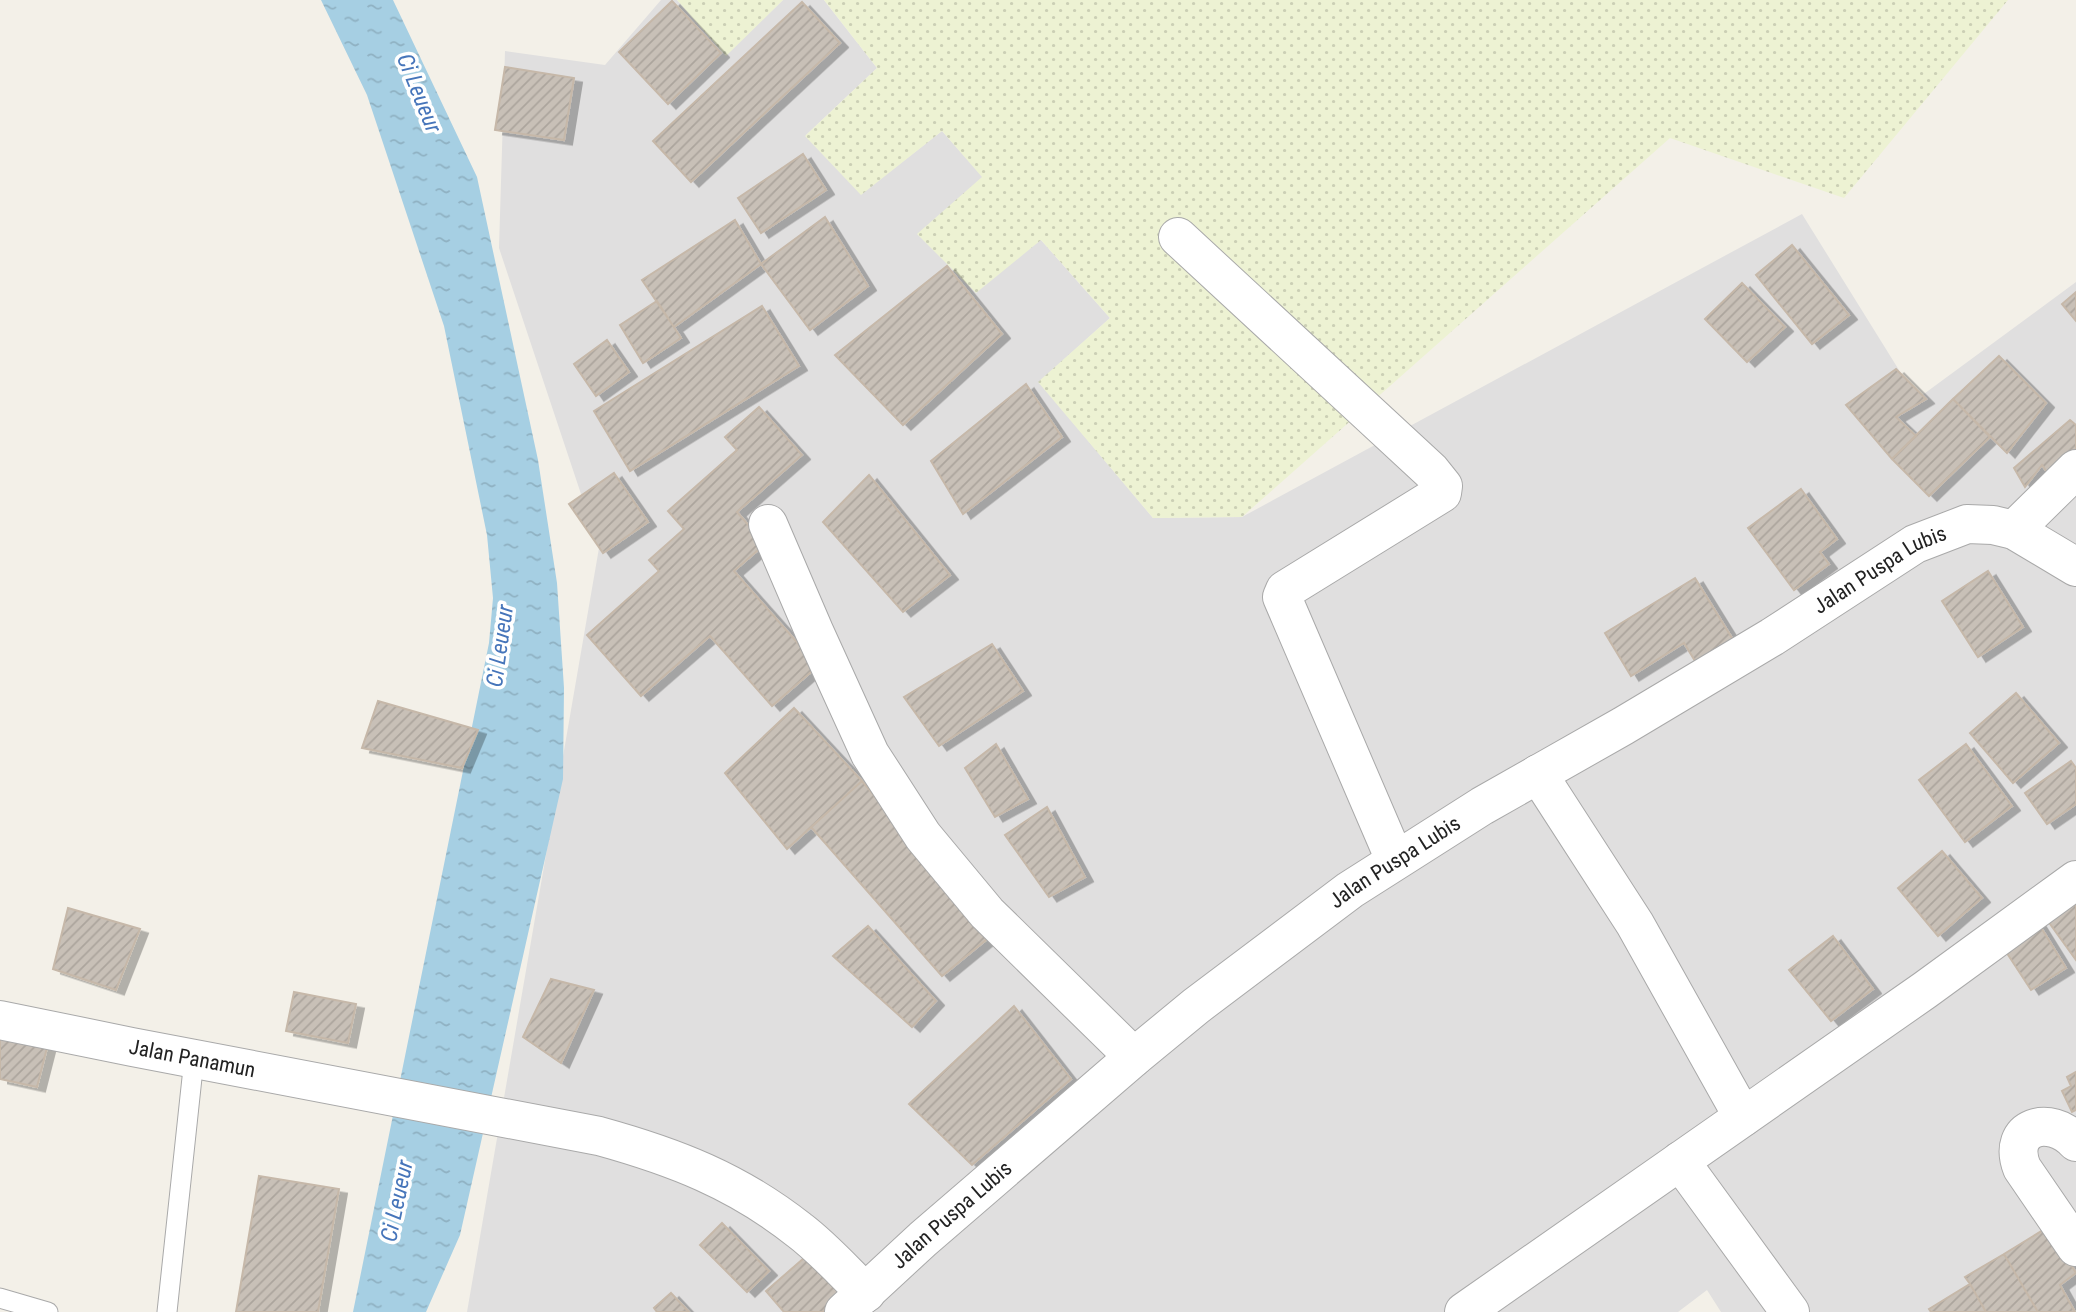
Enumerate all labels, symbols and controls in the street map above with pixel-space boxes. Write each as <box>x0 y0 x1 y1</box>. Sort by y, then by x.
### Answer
water label: Ci Leueur <box>391 50 447 138</box>
street label: Jalan Puspa Lubis <box>1809 521 1950 619</box>
water label: Ci Leueur <box>481 602 519 689</box>
street label: Jalan Puspa Lubis <box>1324 811 1465 913</box>
street label: Jalan Panamun <box>127 1035 257 1082</box>
water label: Ci Leueur <box>375 1156 419 1244</box>
street label: Jalan Puspa Lubis <box>887 1156 1016 1274</box>

